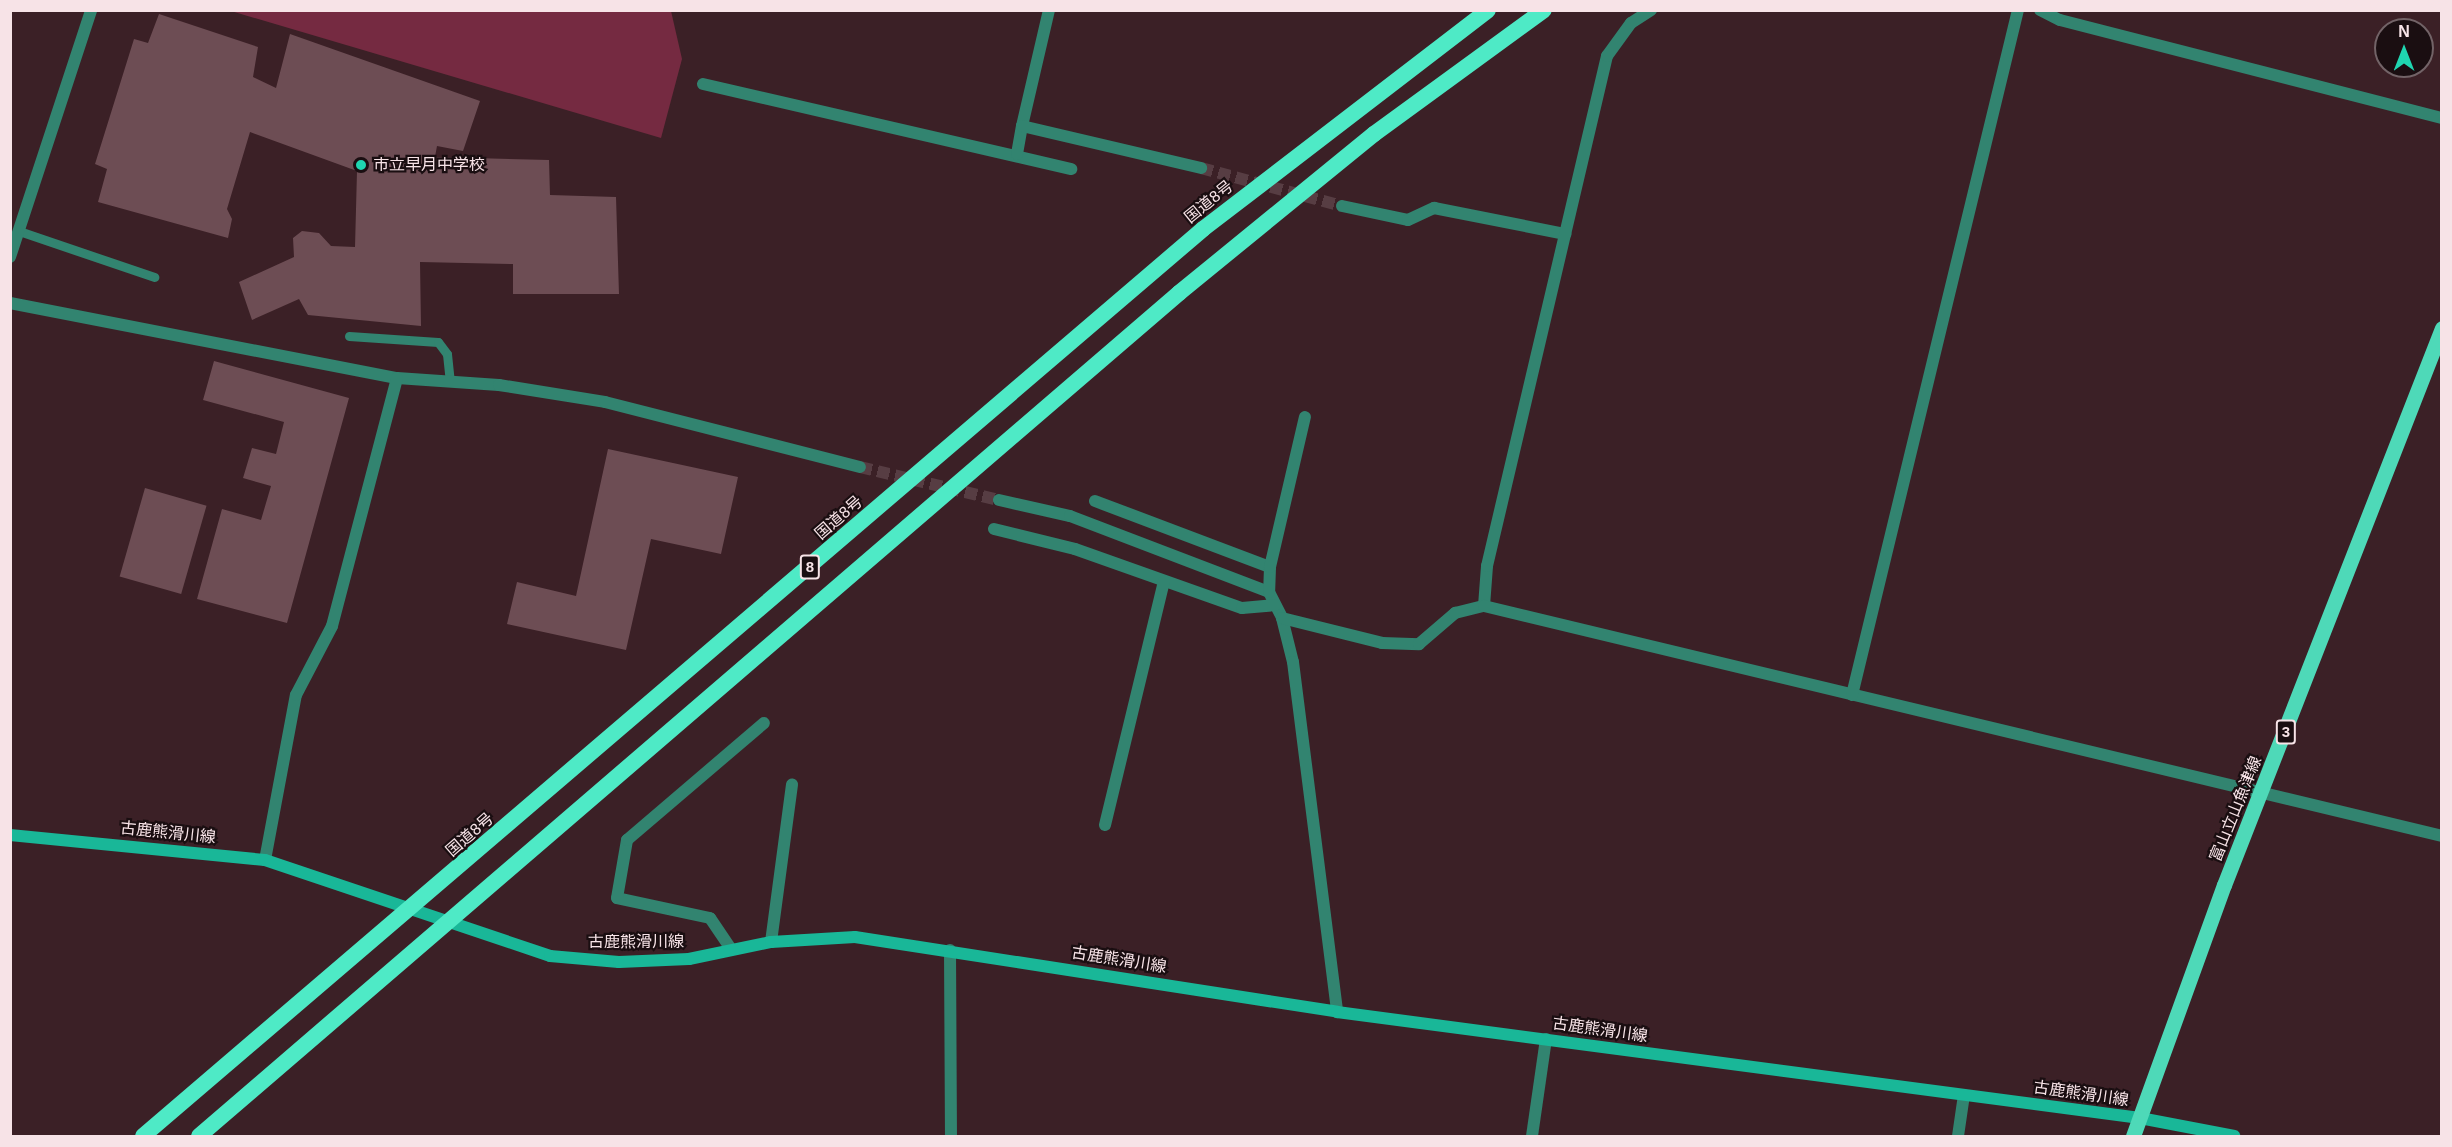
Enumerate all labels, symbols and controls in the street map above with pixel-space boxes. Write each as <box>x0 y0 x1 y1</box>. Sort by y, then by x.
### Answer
north arrow <box>2374 18 2434 78</box>
text: N <box>2398 23 2410 40</box>
place label: 市立早月中学校 <box>373 155 485 175</box>
marker: 市立早月中学校 <box>354 158 368 172</box>
street label: 国道8号 <box>1181 177 1237 227</box>
street label: 国道8号 <box>811 492 867 544</box>
road number: 8 <box>800 555 820 579</box>
road number: 3 <box>2276 720 2296 744</box>
street label: 富山立山魚津線 <box>2206 753 2266 865</box>
street label: 国道8号 <box>442 809 498 861</box>
street label: 古鹿熊滑川線 <box>119 818 217 848</box>
street label: 古鹿熊滑川線 <box>588 932 684 952</box>
street label: 古鹿熊滑川線 <box>1070 943 1168 977</box>
street label: 古鹿熊滑川線 <box>1551 1014 1649 1046</box>
street label: 古鹿熊滑川線 <box>2032 1078 2130 1110</box>

